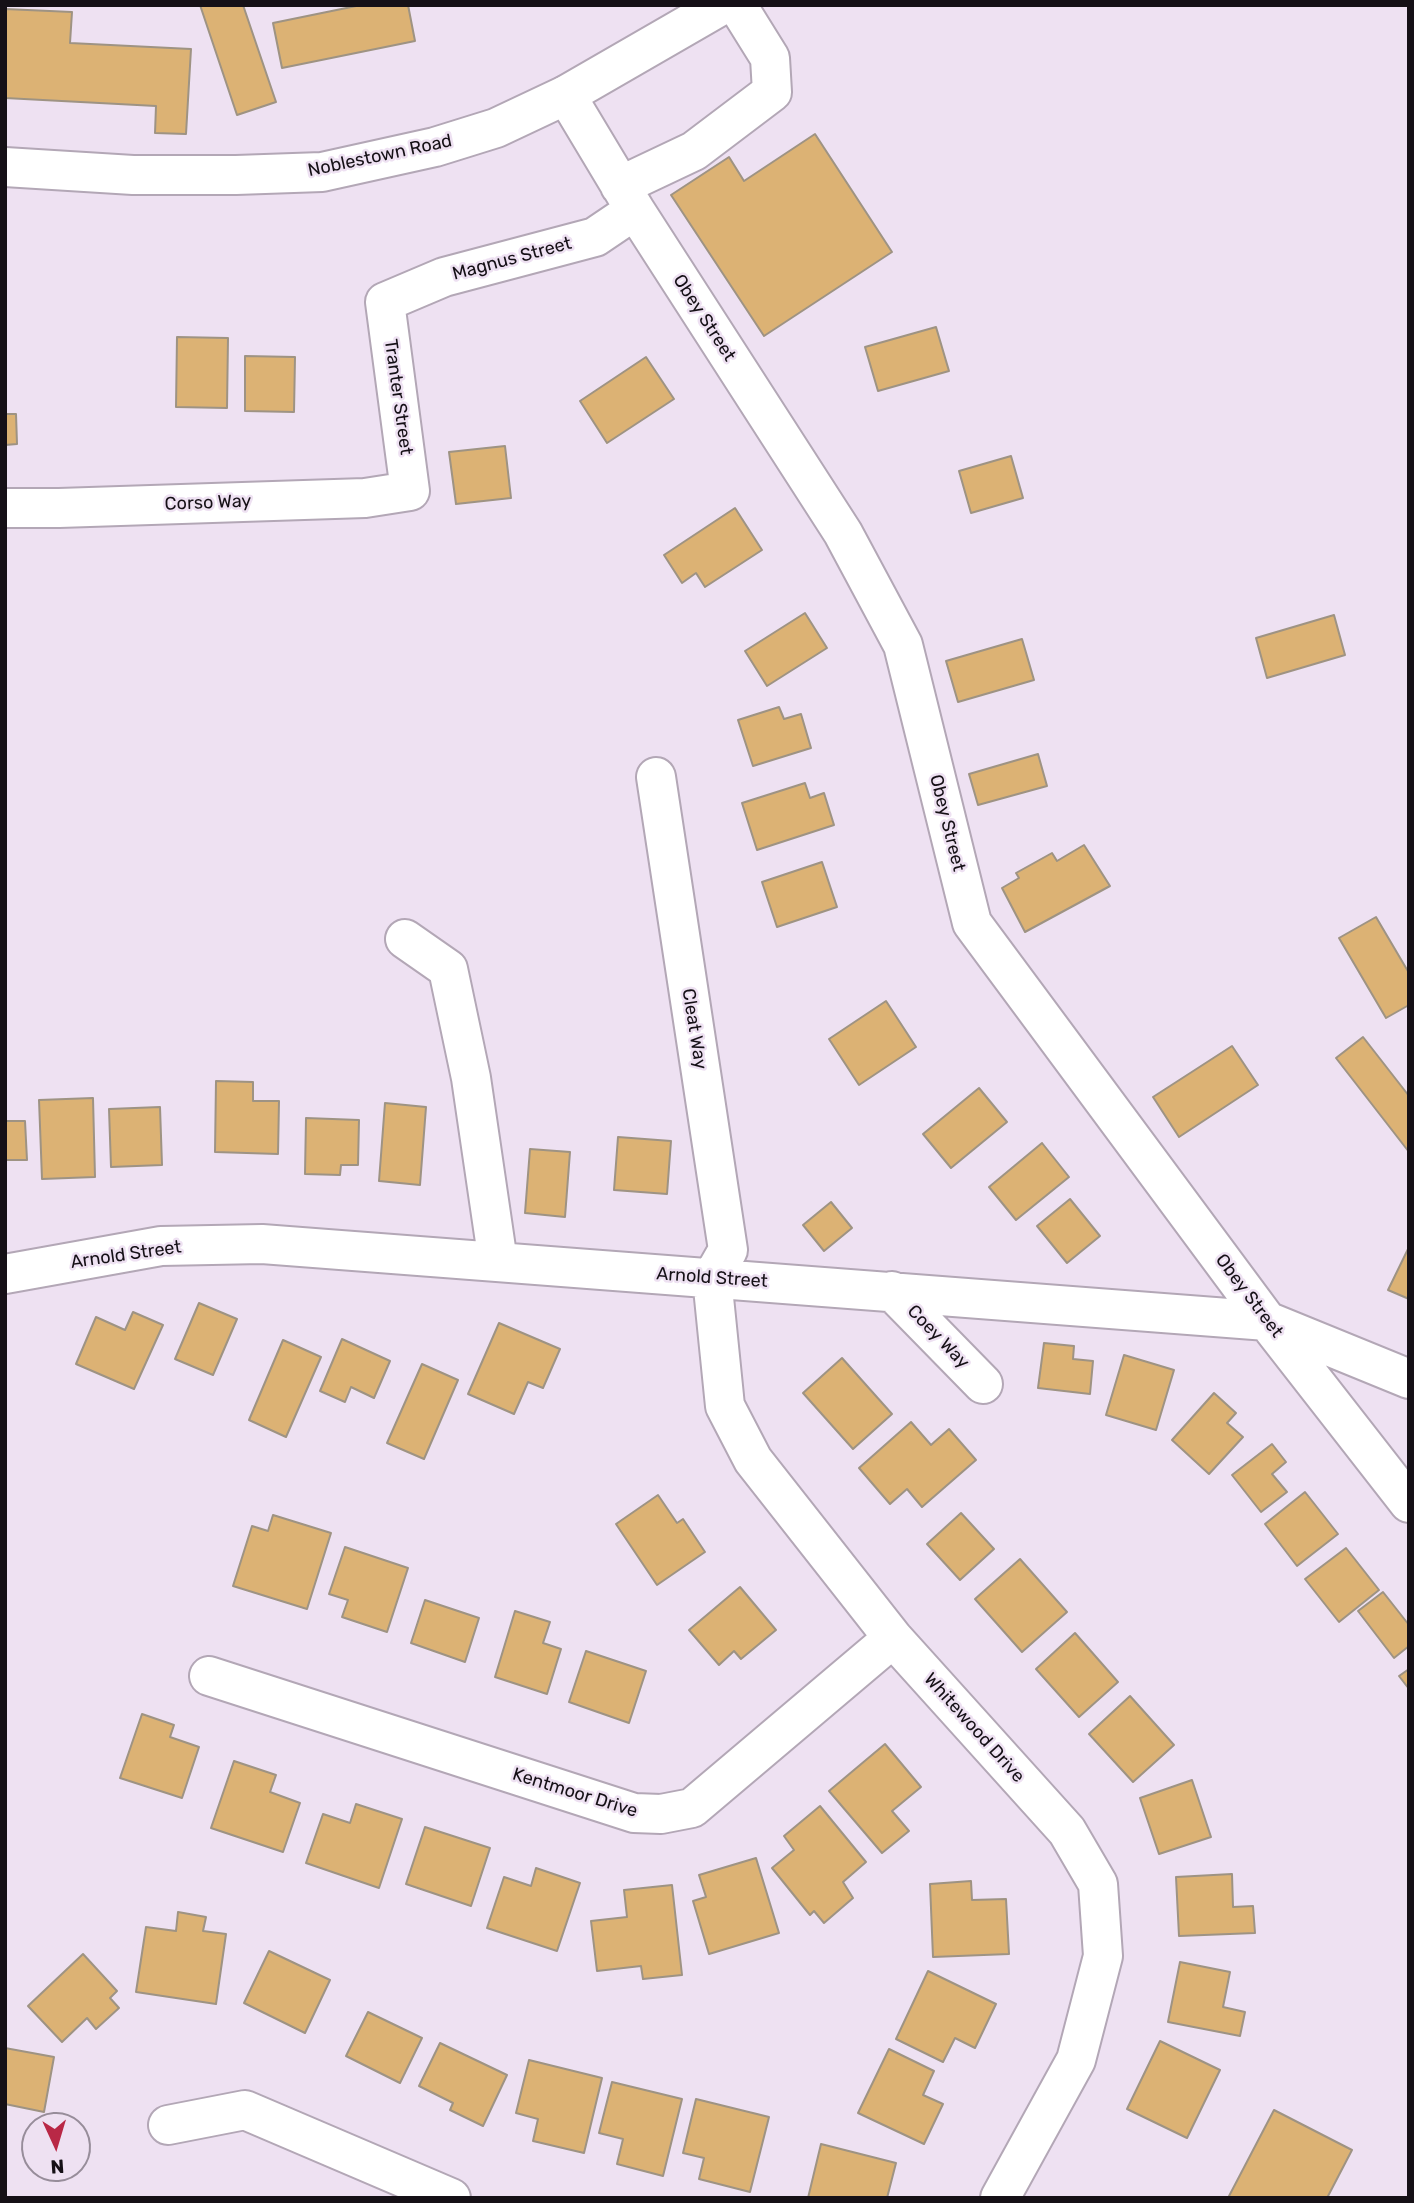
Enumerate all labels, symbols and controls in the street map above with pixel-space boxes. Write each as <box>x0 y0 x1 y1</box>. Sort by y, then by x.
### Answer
street label: Noblestown Road <box>306 130 454 182</box>
street label: Magnus Street <box>450 233 574 285</box>
street label: Obey Street <box>668 271 740 365</box>
street label: Tranter Street <box>379 338 417 456</box>
street label: Corso Way <box>164 491 252 515</box>
street label: Obey Street <box>925 772 969 874</box>
street label: Cleat Way <box>677 987 711 1071</box>
street label: Arnold Street <box>69 1237 183 1273</box>
street label: Obey Street <box>1211 1250 1287 1342</box>
street label: Arnold Street <box>656 1263 768 1293</box>
street label: Coey Way <box>902 1301 974 1373</box>
street label: Whitewood Drive <box>919 1669 1029 1787</box>
street label: Kentmoor Drive <box>510 1764 640 1822</box>
north arrow <box>21 2112 91 2182</box>
text: N <box>50 2155 65 2178</box>

